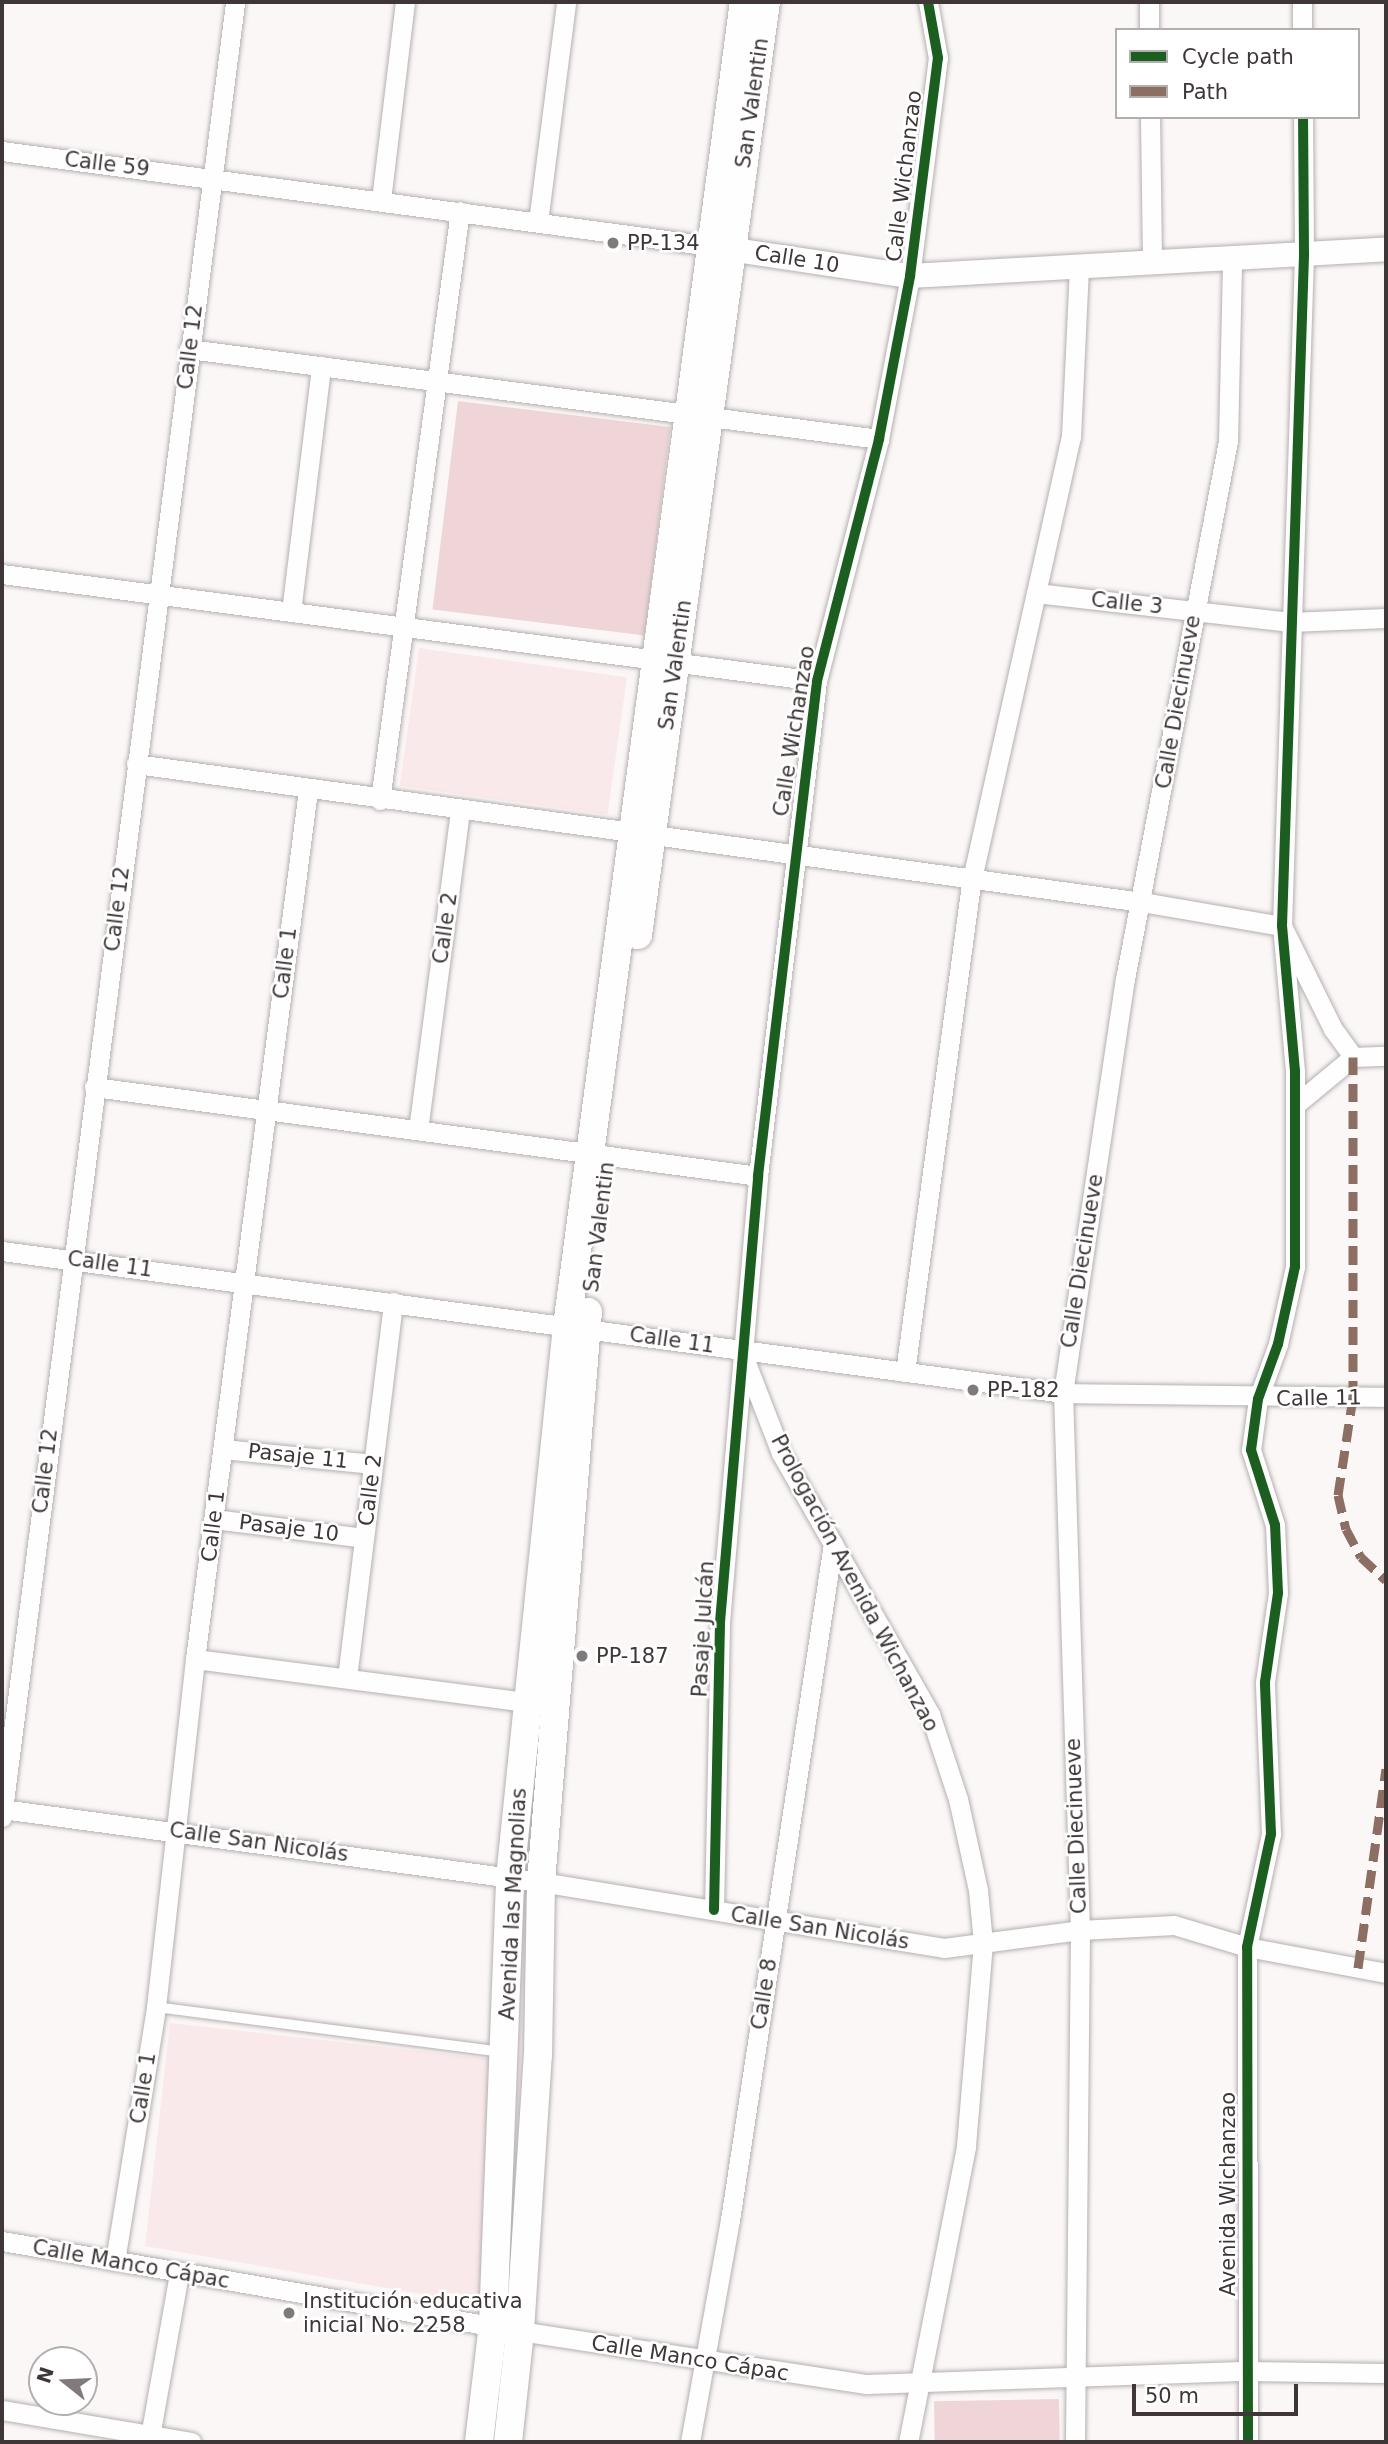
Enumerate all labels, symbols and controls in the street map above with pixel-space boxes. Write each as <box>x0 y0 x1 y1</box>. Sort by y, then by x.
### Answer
legend <box>1115 28 1360 119</box>
street label: San Valentin <box>730 36 774 170</box>
text: Cycle path <box>1182 45 1294 69</box>
text: Path <box>1182 80 1228 104</box>
street label: Calle Wichanzao <box>881 89 927 263</box>
street label: Calle 59 <box>63 146 151 182</box>
place label: PP-134 <box>627 230 700 256</box>
marker: PP-134 <box>605 235 621 251</box>
street label: Calle 10 <box>753 240 841 278</box>
street label: Calle 12 <box>172 303 208 391</box>
street label: Calle 3 <box>1090 587 1164 619</box>
street label: San Valentin <box>653 598 697 732</box>
street label: Calle Diecinueve <box>1150 613 1206 791</box>
street label: Calle Wichanzao <box>768 644 820 818</box>
street label: Calle 12 <box>99 865 135 953</box>
street label: Calle 2 <box>428 891 462 965</box>
street label: Calle 1 <box>268 926 302 1000</box>
street label: San Valentin <box>578 1160 620 1294</box>
street label: Calle Diecinueve <box>1056 1172 1108 1350</box>
street label: Calle 11 <box>66 1246 154 1282</box>
street label: Calle 11 <box>628 1322 716 1358</box>
place label: PP-182 <box>987 1377 1060 1403</box>
marker: PP-182 <box>965 1382 981 1398</box>
street label: Calle 11 <box>1276 1385 1362 1411</box>
street label: Calle 12 <box>27 1427 63 1515</box>
street label: Prologación Avenida Wichanzao <box>766 1430 944 1736</box>
street label: Pasaje 11 <box>247 1438 349 1474</box>
street label: Calle 2 <box>353 1453 387 1527</box>
street label: Calle 1 <box>196 1489 230 1563</box>
street label: Pasaje 10 <box>238 1509 340 1547</box>
street label: Pasaje Julcán <box>687 1560 719 1698</box>
place label: PP-187 <box>596 1643 669 1669</box>
marker: PP-187 <box>574 1648 590 1664</box>
street label: Calle Diecinueve <box>1060 1738 1092 1914</box>
street label: Avenida las Magnolias <box>494 1787 532 2021</box>
street label: Calle San Nicolás <box>168 1817 350 1867</box>
street label: Calle San Nicolás <box>729 1901 911 1955</box>
street label: Calle 8 <box>746 1956 782 2032</box>
street label: Calle 1 <box>125 2050 161 2126</box>
street label: Avenida Wichanzao <box>1215 2092 1241 2296</box>
street label: Calle Manco Cápac <box>31 2234 231 2294</box>
place label: Institución educativa inicial No. 2258 <box>303 2288 523 2338</box>
marker: Institución educativa inicial No. 2258 <box>281 2305 297 2321</box>
street label: Calle Manco Cápac <box>590 2330 790 2386</box>
north arrow <box>28 2346 98 2416</box>
text: N <box>32 2364 58 2386</box>
scale bar <box>1136 2370 1302 2414</box>
text: 50 m <box>1145 2384 1199 2408</box>

